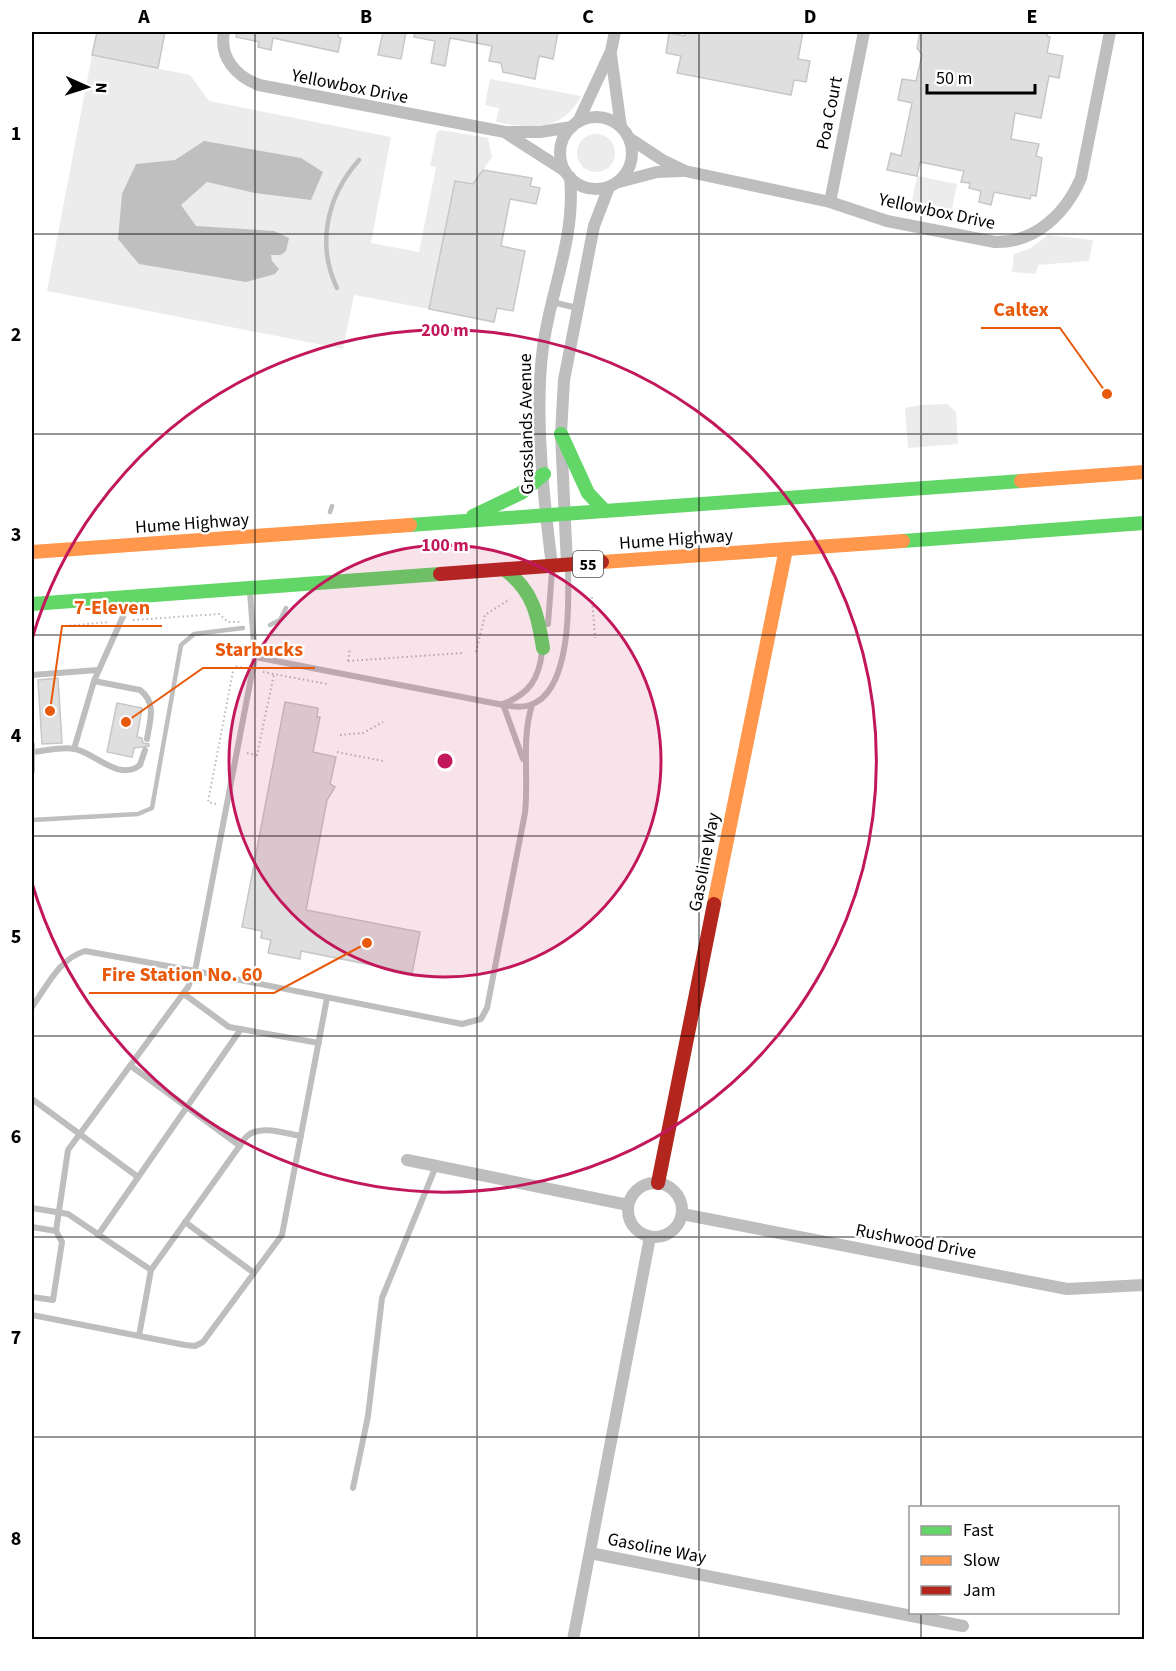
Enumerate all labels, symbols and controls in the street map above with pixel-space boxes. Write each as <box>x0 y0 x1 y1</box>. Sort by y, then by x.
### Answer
text: A <box>137 3 150 31</box>
text: B <box>360 3 372 31</box>
text: C <box>582 3 594 31</box>
text: D <box>804 3 816 31</box>
text: E <box>1027 3 1037 31</box>
north arrow <box>57 57 117 117</box>
scale bar <box>927 57 1035 95</box>
street label: Yellowbox Drive <box>288 63 411 110</box>
text: 50 m <box>936 66 972 91</box>
street label: Poa Court <box>810 74 849 152</box>
text: N <box>90 82 112 94</box>
text: 1 <box>11 120 21 148</box>
street label: Yellowbox Drive <box>875 187 998 236</box>
callout: Caltex <box>981 290 1060 328</box>
text: Caltex <box>993 296 1049 324</box>
text: 200 m <box>421 318 469 343</box>
text: 2 <box>11 321 21 349</box>
street label: Grasslands Avenue <box>513 353 540 495</box>
street label: Hume Highway <box>134 507 250 540</box>
text: 3 <box>11 521 21 549</box>
street label: Hume Highway <box>618 523 734 556</box>
text: 100 m <box>421 533 469 558</box>
road number: 55 <box>573 551 603 577</box>
callout: 7-Eleven <box>62 588 162 626</box>
text: 7-Eleven <box>74 594 150 622</box>
callout: Starbucks <box>203 630 315 668</box>
text: Starbucks <box>215 636 303 664</box>
text: 4 <box>11 722 22 750</box>
centre of rings <box>435 751 455 771</box>
street label: Gasoline Way <box>683 810 726 914</box>
text: 5 <box>11 923 21 951</box>
callout: Fire Station No. 60 <box>89 955 274 993</box>
text: Fire Station No. 60 <box>101 961 263 989</box>
text: 6 <box>11 1123 21 1151</box>
street label: Rushwood Drive <box>853 1218 978 1265</box>
text: 7 <box>11 1324 21 1352</box>
legend <box>909 1506 1119 1614</box>
text: Fast <box>963 1518 994 1543</box>
text: 8 <box>11 1525 21 1553</box>
street label: Gasoline Way <box>605 1527 709 1570</box>
text: Slow <box>963 1548 1000 1573</box>
text: Jam <box>963 1578 996 1603</box>

